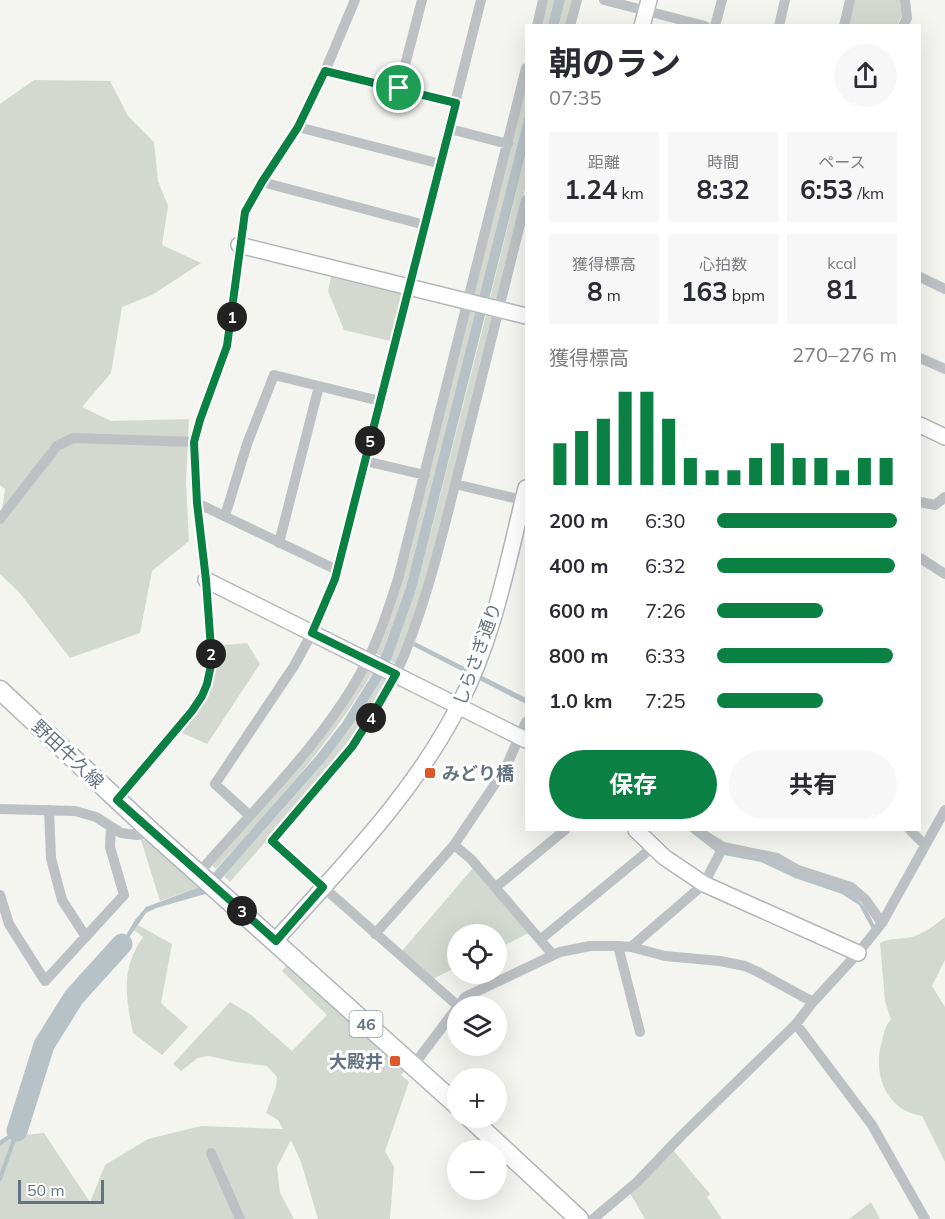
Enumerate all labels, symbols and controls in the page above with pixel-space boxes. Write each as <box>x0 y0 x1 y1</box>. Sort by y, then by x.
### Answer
text: 朝のラン <box>549 42 681 83</box>
button: share <box>834 44 897 107</box>
pin <box>373 62 424 113</box>
icon: arrive <box>382 71 415 104</box>
text: 07:35 <box>549 85 602 110</box>
text: 距離 <box>588 152 620 172</box>
text: 時間 <box>707 152 739 172</box>
text: ペース <box>818 152 866 172</box>
text: 1.24 <box>564 173 617 206</box>
text: 8:32 <box>696 173 750 206</box>
text: 6:53 <box>800 173 853 206</box>
text: km <box>617 183 644 203</box>
text: /km <box>853 183 884 203</box>
text: kcal <box>827 253 857 273</box>
text: 獲得標高 <box>572 254 636 274</box>
text: 心拍数 <box>699 254 747 274</box>
text: 81 <box>826 273 858 306</box>
text: 8 <box>587 275 603 308</box>
text: 163 <box>681 275 728 308</box>
text: m <box>603 285 621 305</box>
text: bpm <box>728 285 765 305</box>
pin: 1 <box>217 302 247 332</box>
text: 1 <box>227 307 237 327</box>
text: 270–276 m <box>792 342 897 367</box>
text: 獲得標高 <box>549 345 629 370</box>
pin: 5 <box>355 426 385 456</box>
text: 5 <box>365 431 375 451</box>
text: 200 m <box>549 508 608 533</box>
text: 6:30 <box>645 508 686 533</box>
text: 400 m <box>549 553 608 578</box>
text: 6:32 <box>645 553 686 578</box>
text: 600 m <box>549 598 608 623</box>
text: 7:26 <box>645 598 686 623</box>
street label: しらさぎ通り <box>448 599 506 709</box>
pin: 2 <box>196 639 226 669</box>
text: 800 m <box>549 643 608 668</box>
text: 6:33 <box>645 643 686 668</box>
text: 2 <box>206 644 216 664</box>
text: 1.0 km <box>549 688 612 713</box>
text: 7:25 <box>645 688 686 713</box>
pin: 4 <box>356 703 386 733</box>
text: 4 <box>366 708 376 728</box>
street label: 野田牛久線 <box>27 715 109 793</box>
button: 保存 <box>549 750 717 819</box>
button: 共有 <box>729 750 897 819</box>
place label: みどり橋 <box>442 762 514 785</box>
marker: みどり橋 <box>423 766 437 780</box>
pin: 3 <box>227 896 257 926</box>
text: 3 <box>237 901 247 921</box>
map controls <box>447 924 507 1200</box>
button: locate <box>447 924 507 984</box>
button: layers <box>447 996 507 1056</box>
road number: 46 <box>350 1011 382 1037</box>
place label: 大殿井 <box>329 1050 383 1073</box>
marker: 大殿井 <box>388 1054 402 1068</box>
button: + <box>447 1068 507 1128</box>
button: − <box>447 1140 507 1200</box>
scale bar <box>18 1177 104 1204</box>
text: 50 m <box>27 1180 64 1200</box>

